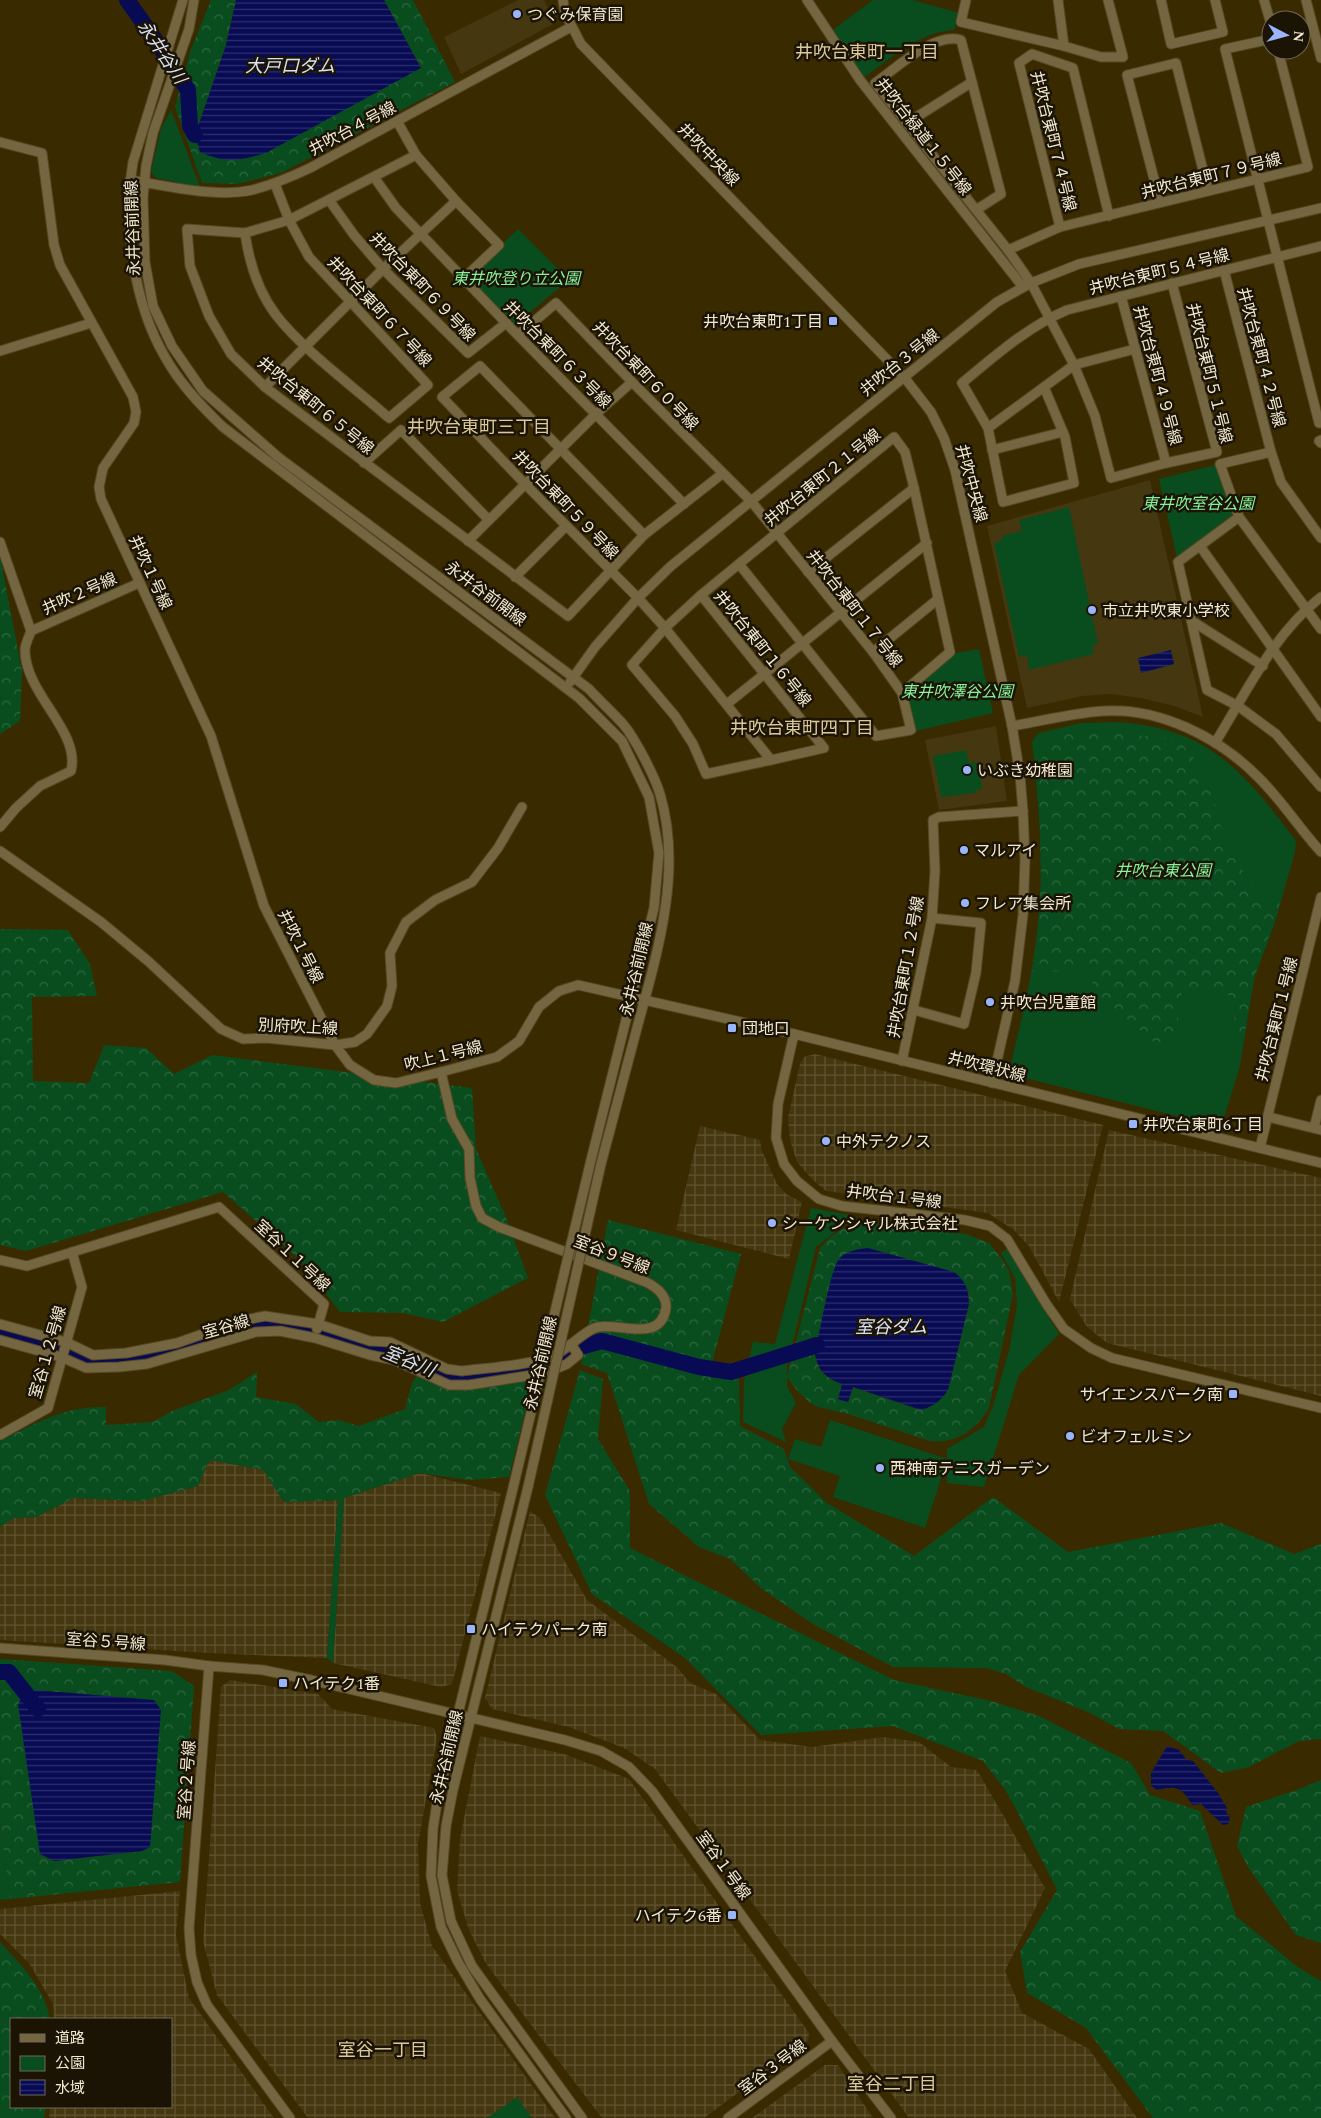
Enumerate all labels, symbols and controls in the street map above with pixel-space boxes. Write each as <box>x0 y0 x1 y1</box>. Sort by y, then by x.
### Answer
place label: つぐみ保育園 <box>527 3 623 27</box>
marker: つぐみ保育園 <box>511 8 523 20</box>
north arrow <box>1261 10 1311 60</box>
water label: 永井谷川 <box>130 15 194 91</box>
text: N <box>1287 30 1309 43</box>
district label: 井吹台東町一丁目 <box>795 39 939 66</box>
water label: 大戸口ダム <box>245 53 335 80</box>
street label: 井吹台東町７４号線 <box>1024 68 1082 214</box>
street label: 井吹台緑道１５号線 <box>869 72 977 201</box>
street label: 井吹台４号線 <box>304 96 400 162</box>
street label: 井吹中央線 <box>672 118 745 192</box>
street label: 井吹台東町７９号線 <box>1138 147 1284 205</box>
street label: 永井谷前開線 <box>119 180 147 276</box>
street label: 井吹台東町６９号線 <box>364 227 481 347</box>
street label: 井吹台東町５４号線 <box>1086 243 1232 301</box>
street label: 井吹台東町６７号線 <box>321 251 437 373</box>
park label: 東井吹登り立公園 <box>452 267 582 291</box>
street label: 井吹台東町４２号線 <box>1231 285 1291 430</box>
street label: 井吹台東町６３号線 <box>498 295 617 414</box>
street label: 井吹台東町５１号線 <box>1180 300 1238 446</box>
street label: 井吹台東町４９号線 <box>1127 303 1187 448</box>
place label: 井吹台東町1丁目 <box>703 310 823 334</box>
marker: 井吹台東町1丁目 <box>827 315 839 327</box>
street label: 井吹台東町６０号線 <box>587 316 704 436</box>
street label: 井吹台３号線 <box>855 323 944 402</box>
street label: 井吹台東町６５号線 <box>252 351 379 460</box>
district label: 井吹台東町三丁目 <box>407 414 551 441</box>
street label: 井吹台東町２１号線 <box>759 423 886 532</box>
street label: 井吹中央線 <box>949 442 993 525</box>
street label: 井吹台東町５９号線 <box>507 445 624 565</box>
park label: 東井吹室谷公園 <box>1142 492 1256 516</box>
street label: 井吹１号線 <box>122 531 178 614</box>
street label: 井吹台東町１７号線 <box>800 544 908 673</box>
street label: 永井谷前開線 <box>440 555 531 632</box>
street label: 井吹２号線 <box>38 567 121 621</box>
street label: 井吹台東町１６号線 <box>708 585 817 712</box>
place label: 市立井吹東小学校 <box>1102 599 1230 623</box>
marker: 市立井吹東小学校 <box>1086 604 1098 616</box>
park label: 東井吹澤谷公園 <box>901 680 1015 704</box>
district label: 井吹台東町四丁目 <box>730 715 874 742</box>
place label: いぶき幼稚園 <box>977 759 1073 783</box>
marker: いぶき幼稚園 <box>961 764 973 776</box>
place label: マルアイ <box>974 839 1037 863</box>
marker: マルアイ <box>958 844 970 856</box>
park label: 井吹台東公園 <box>1115 859 1213 883</box>
place label: フレア集会所 <box>975 892 1071 916</box>
street label: 井吹台東町１２号線 <box>882 894 930 1040</box>
marker: フレア集会所 <box>959 897 971 909</box>
street label: 井吹１号線 <box>271 905 329 988</box>
street label: 永井谷前開線 <box>614 920 659 1019</box>
street label: 井吹台東町１号線 <box>1250 954 1304 1084</box>
place label: 井吹台児童館 <box>1000 991 1096 1015</box>
marker: 井吹台児童館 <box>984 996 996 1008</box>
street label: 別府吹上線 <box>257 1013 339 1041</box>
place label: 団地口 <box>742 1017 790 1041</box>
marker: 団地口 <box>726 1022 738 1034</box>
street label: 吹上１号線 <box>402 1035 485 1077</box>
street label: 井吹環状線 <box>945 1046 1028 1088</box>
place label: 井吹台東町6丁目 <box>1143 1113 1263 1137</box>
marker: 井吹台東町6丁目 <box>1127 1118 1139 1130</box>
place label: 中外テクノス <box>836 1130 931 1154</box>
marker: 中外テクノス <box>820 1135 832 1147</box>
street label: 井吹台１号線 <box>845 1179 943 1215</box>
place label: シーケンシャル株式会社 <box>782 1212 958 1236</box>
street label: 室谷１１号線 <box>249 1214 336 1297</box>
marker: シーケンシャル株式会社 <box>766 1217 778 1229</box>
street label: 室谷９号線 <box>570 1229 653 1280</box>
street label: 室谷１２号線 <box>23 1303 73 1402</box>
street label: 室谷線 <box>200 1309 253 1345</box>
street label: 永井谷前開線 <box>518 1314 563 1413</box>
water label: 室谷ダム <box>855 1314 927 1341</box>
water label: 室谷川 <box>379 1339 441 1385</box>
place label: サイエンスパーク南 <box>1079 1383 1223 1407</box>
marker: サイエンスパーク南 <box>1227 1388 1239 1400</box>
place label: ビオフェルミン <box>1080 1425 1192 1449</box>
marker: ビオフェルミン <box>1064 1430 1076 1442</box>
place label: 西神南テニスガーデン <box>890 1457 1050 1481</box>
marker: 西神南テニスガーデン <box>874 1462 886 1474</box>
place label: ハイテクパーク南 <box>481 1618 608 1642</box>
marker: ハイテクパーク南 <box>465 1623 477 1635</box>
street label: 室谷５号線 <box>65 1627 147 1657</box>
place label: ハイテク1番 <box>293 1672 380 1696</box>
marker: ハイテク1番 <box>277 1677 289 1689</box>
street label: 永井谷前開線 <box>424 1708 469 1807</box>
street label: 室谷２号線 <box>172 1739 202 1821</box>
street label: 室谷１号線 <box>690 1826 756 1905</box>
place label: ハイテク6番 <box>635 1904 722 1928</box>
marker: ハイテク6番 <box>726 1909 738 1921</box>
legend <box>10 2018 172 2108</box>
text: 道路 <box>55 2027 85 2050</box>
street label: 室谷３号線 <box>733 2034 812 2101</box>
district label: 室谷一丁目 <box>338 2037 428 2064</box>
text: 公園 <box>55 2052 85 2075</box>
district label: 室谷二丁目 <box>847 2071 937 2098</box>
text: 水域 <box>55 2077 85 2100</box>

